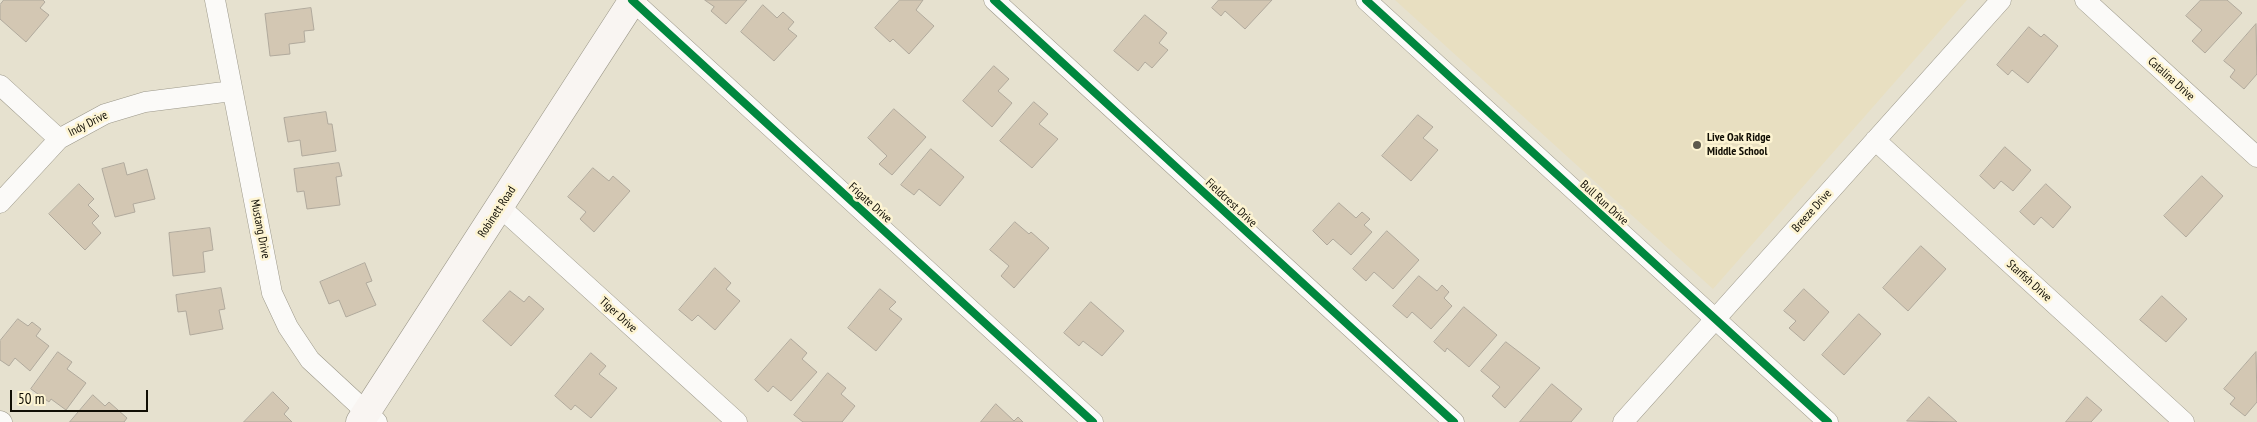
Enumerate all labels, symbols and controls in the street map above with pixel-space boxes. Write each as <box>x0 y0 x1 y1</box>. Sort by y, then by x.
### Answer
street label: Catalina Drive <box>2145 54 2197 104</box>
street label: Indy Drive <box>66 108 110 140</box>
place label: Live Oak Ridge Middle School <box>1707 131 1771 159</box>
marker: Live Oak Ridge Middle School <box>1691 139 1703 151</box>
street label: Fieldcrest Drive <box>1202 176 1260 230</box>
street label: Bull Run Drive <box>1577 178 1631 228</box>
street label: Frigate Drive <box>845 180 895 226</box>
street label: Robinett Road <box>475 184 519 240</box>
street label: Breeze Drive <box>1789 187 1835 235</box>
street label: Mustang Drive <box>247 198 273 260</box>
street label: Starfish Drive <box>2004 257 2054 305</box>
street label: Tiger Drive <box>596 294 640 336</box>
scale bar <box>12 380 150 412</box>
text: 50 m <box>18 389 44 408</box>

